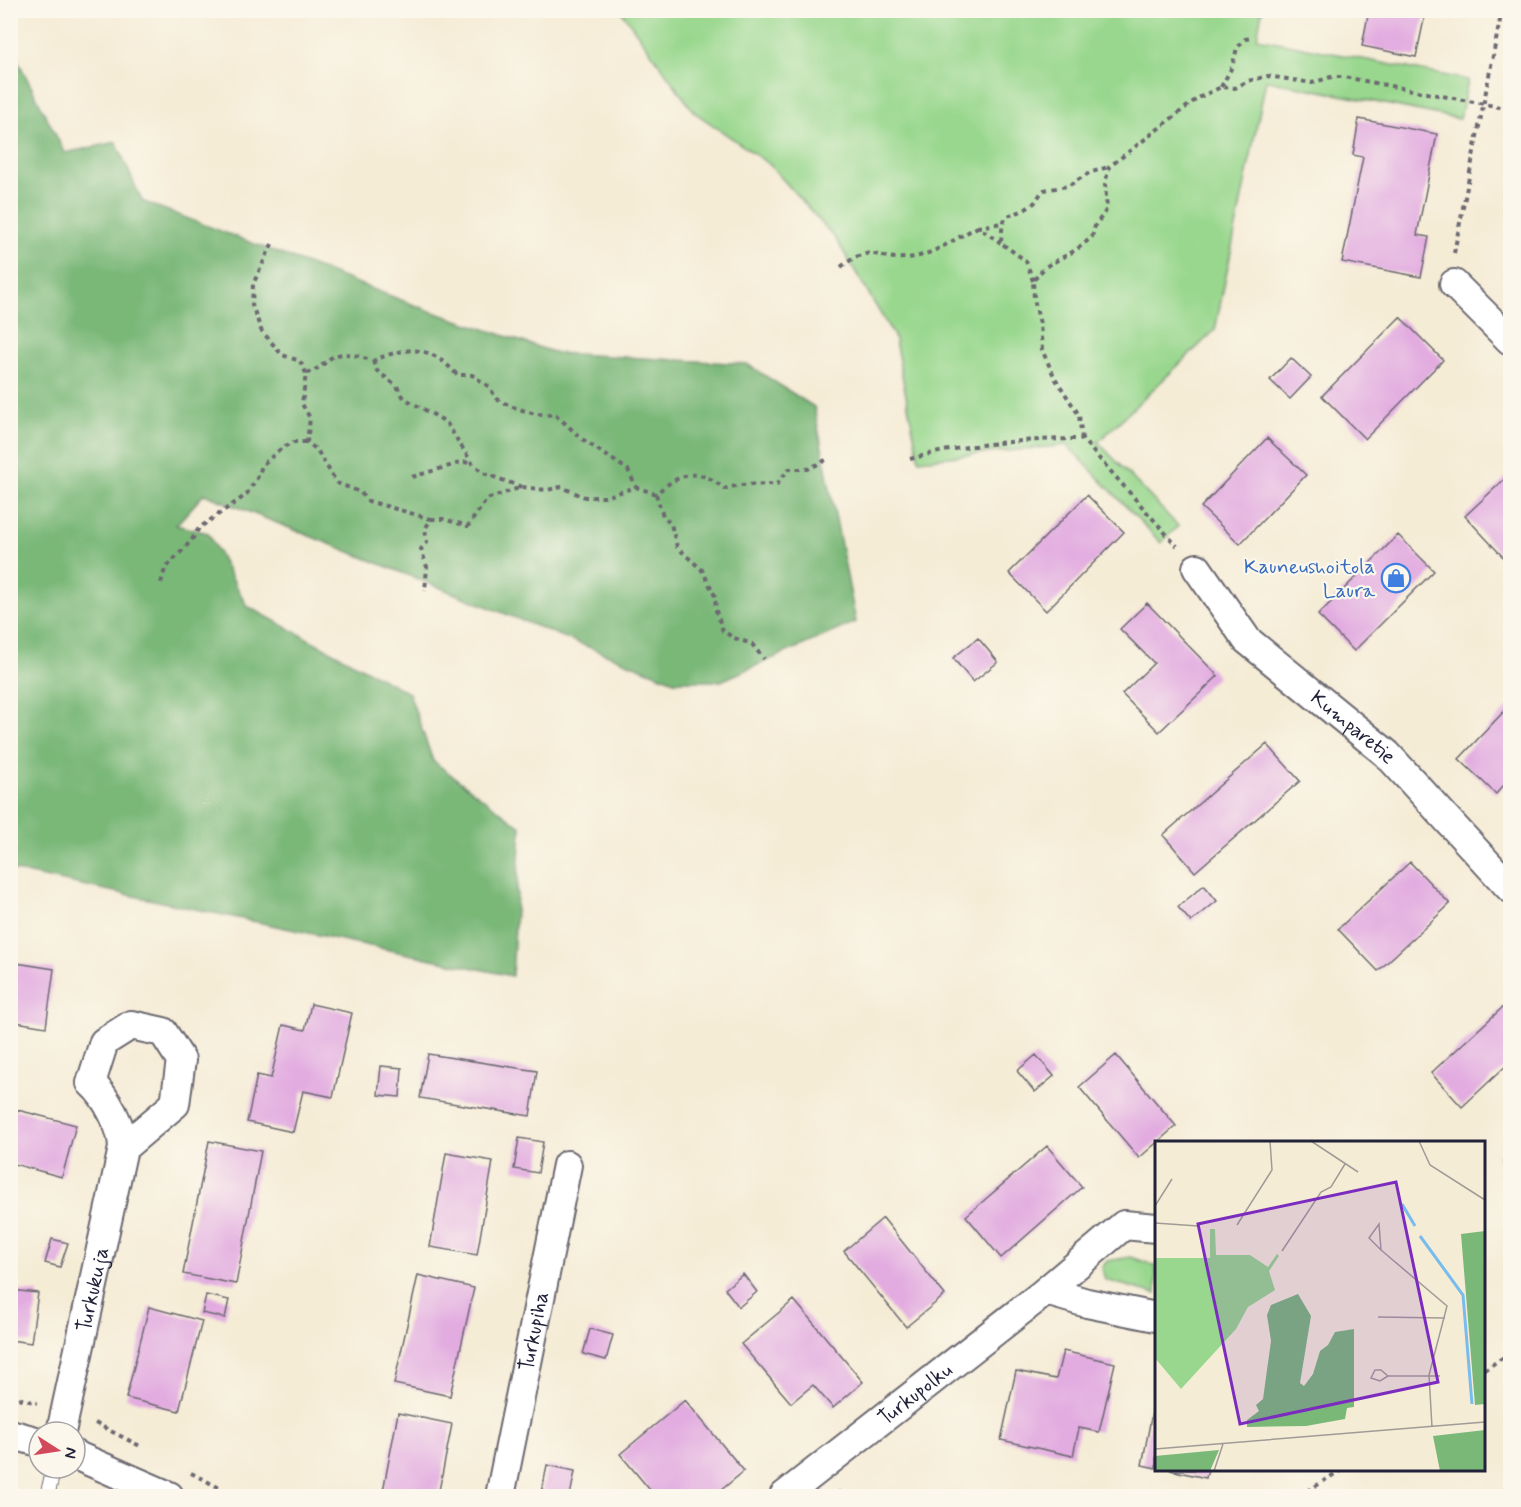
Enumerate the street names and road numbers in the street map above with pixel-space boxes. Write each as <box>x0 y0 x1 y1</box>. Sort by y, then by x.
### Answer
street label: Kumparetie <box>1304 684 1402 770</box>
street label: Turkukuja <box>70 1244 116 1335</box>
street label: Turkupiha <box>513 1289 556 1374</box>
street label: Turkupolku <box>872 1357 958 1432</box>

